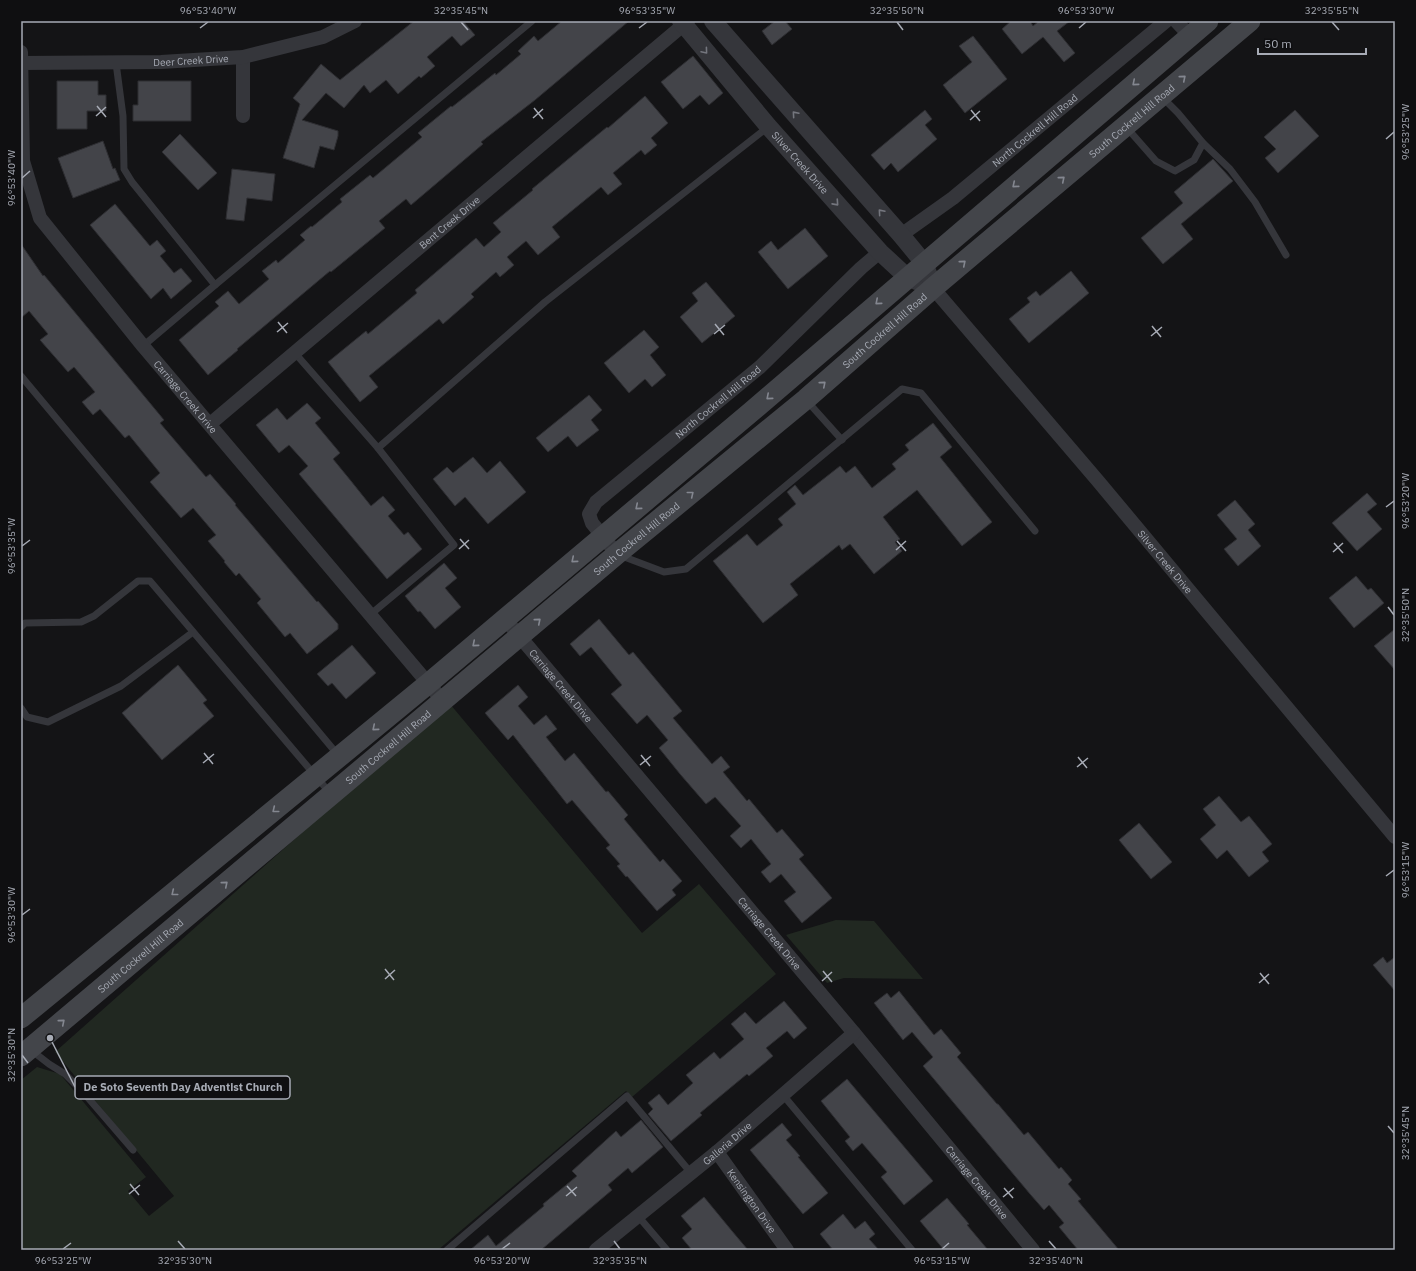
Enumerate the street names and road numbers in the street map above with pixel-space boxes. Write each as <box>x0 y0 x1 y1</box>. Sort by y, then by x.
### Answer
street label: Deer Creek Drive <box>153 52 230 69</box>
street label: South Cockrell Hill Road <box>1086 81 1177 161</box>
street label: North Cockrell Hill Road <box>990 91 1080 170</box>
street label: Silver Creek Drive <box>769 129 831 197</box>
street label: Bent Creek Drive <box>417 193 483 252</box>
street label: South Cockrell Hill Road <box>840 290 930 371</box>
street label: Carriage Creek Drive <box>151 358 220 436</box>
street label: North Cockrell Hill Road <box>673 363 764 441</box>
street label: South Cockrell Hill Road <box>591 499 682 578</box>
street label: Silver Creek Drive <box>1135 527 1196 597</box>
street label: Carriage Creek Drive <box>526 647 596 725</box>
street label: South Cockrell Hill Road <box>343 707 434 787</box>
street label: Carriage Creek Drive <box>735 894 804 973</box>
street label: South Cockrell Hill Road <box>95 916 186 996</box>
street label: Galleria Drive <box>700 1119 755 1168</box>
street label: Carriage Creek Drive <box>943 1143 1011 1222</box>
street label: Kensington Drive <box>724 1166 779 1236</box>

